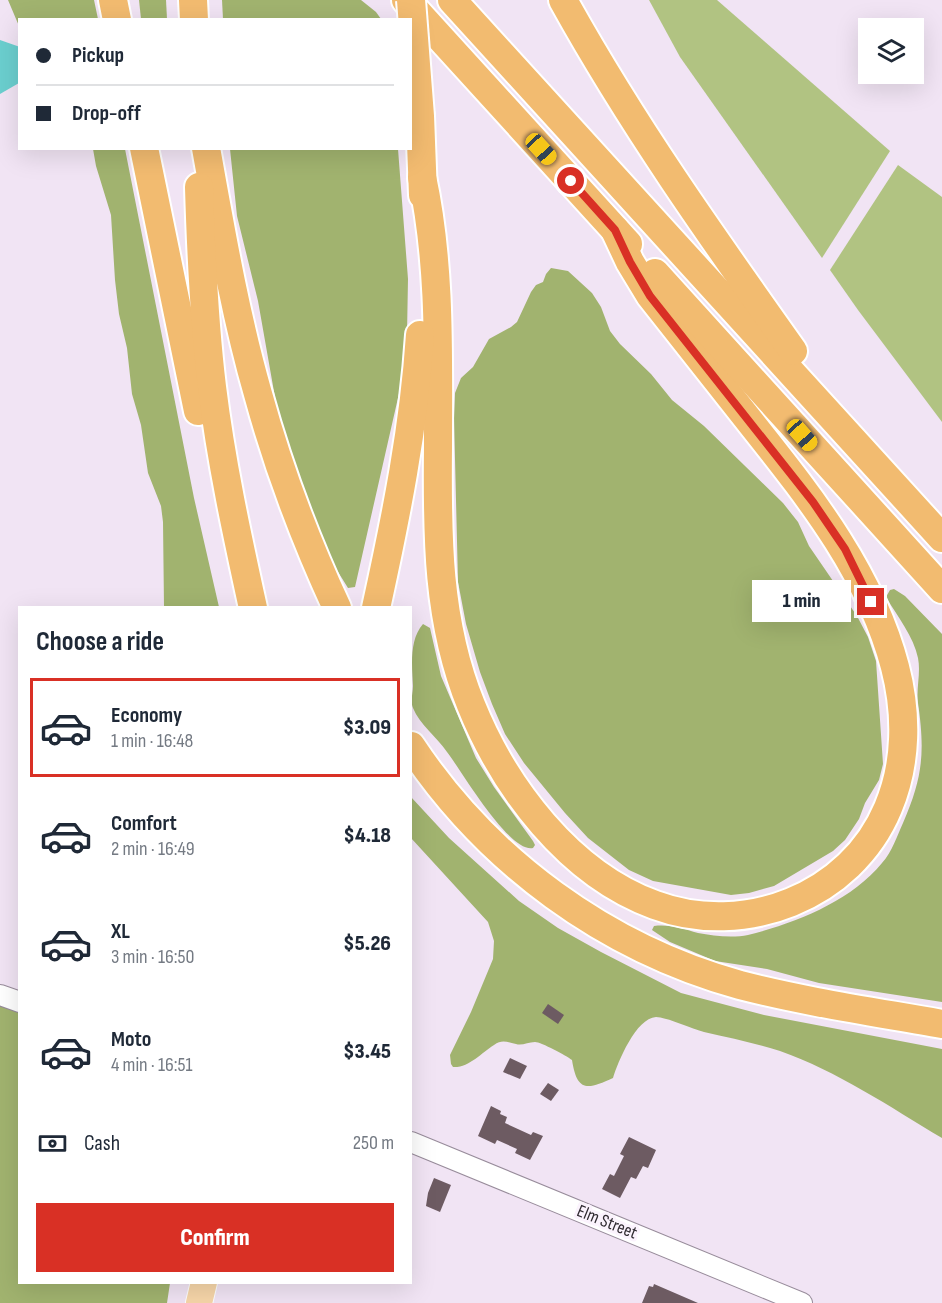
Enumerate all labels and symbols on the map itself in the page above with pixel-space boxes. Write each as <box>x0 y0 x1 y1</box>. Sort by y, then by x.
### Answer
car <box>522 130 560 168</box>
route start <box>557 167 584 194</box>
car <box>783 416 821 454</box>
callout: 1 min <box>751 581 850 623</box>
route end <box>857 588 884 615</box>
street label: Elm Street <box>574 1200 641 1244</box>

